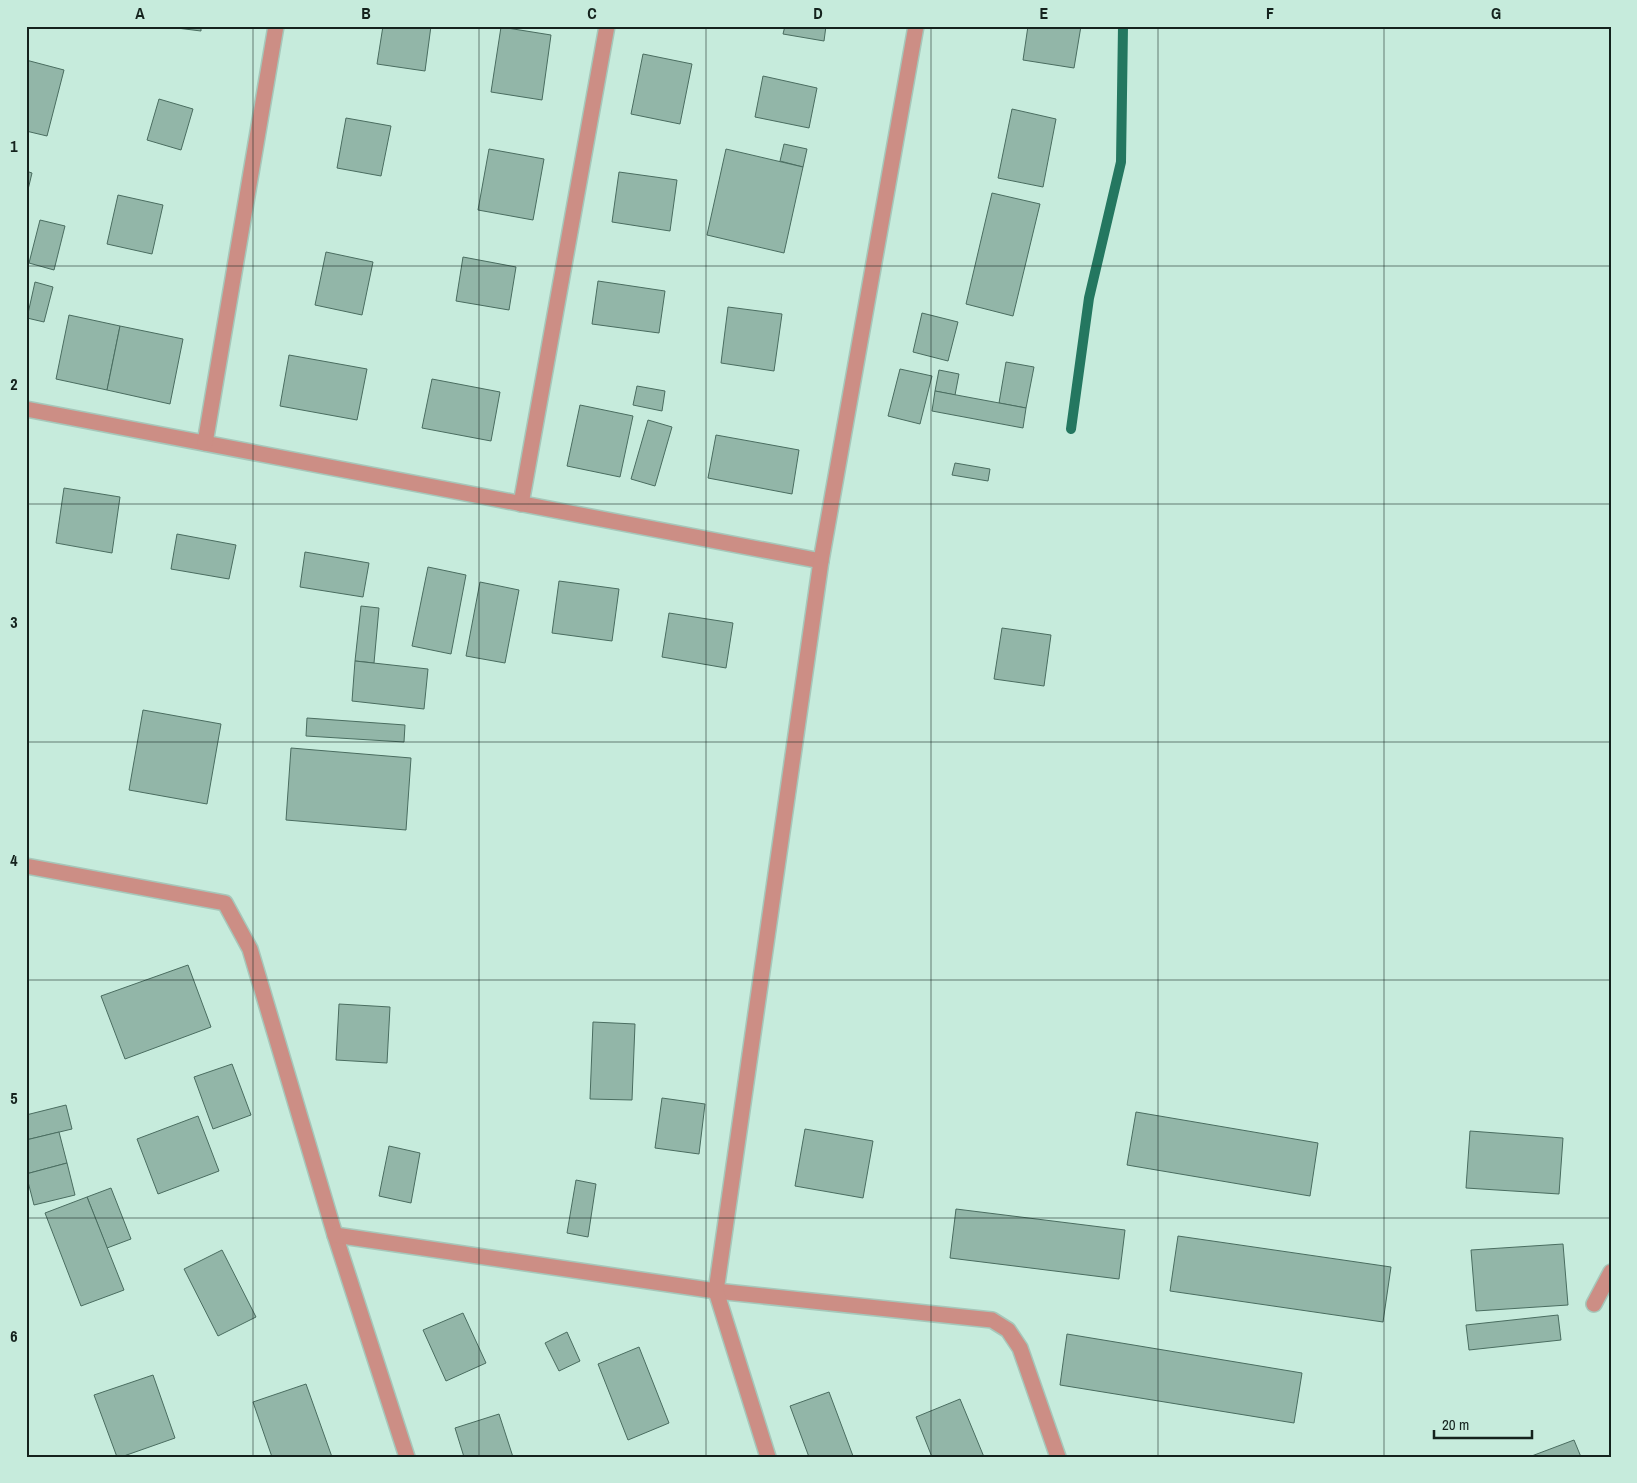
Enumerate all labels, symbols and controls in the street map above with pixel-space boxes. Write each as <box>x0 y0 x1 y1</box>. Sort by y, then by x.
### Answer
text: A <box>135 2 145 24</box>
text: B <box>361 2 371 24</box>
text: C <box>587 2 597 24</box>
text: D <box>813 2 823 24</box>
text: E <box>1040 2 1049 24</box>
text: F <box>1266 2 1274 24</box>
text: G <box>1491 2 1501 24</box>
text: 1 <box>10 135 18 157</box>
text: 2 <box>10 373 18 395</box>
text: 3 <box>10 611 18 633</box>
text: 4 <box>10 849 18 871</box>
text: 5 <box>10 1087 18 1109</box>
text: 6 <box>10 1325 18 1347</box>
scale bar <box>1434 1408 1532 1440</box>
text: 20 m <box>1442 1414 1469 1435</box>

